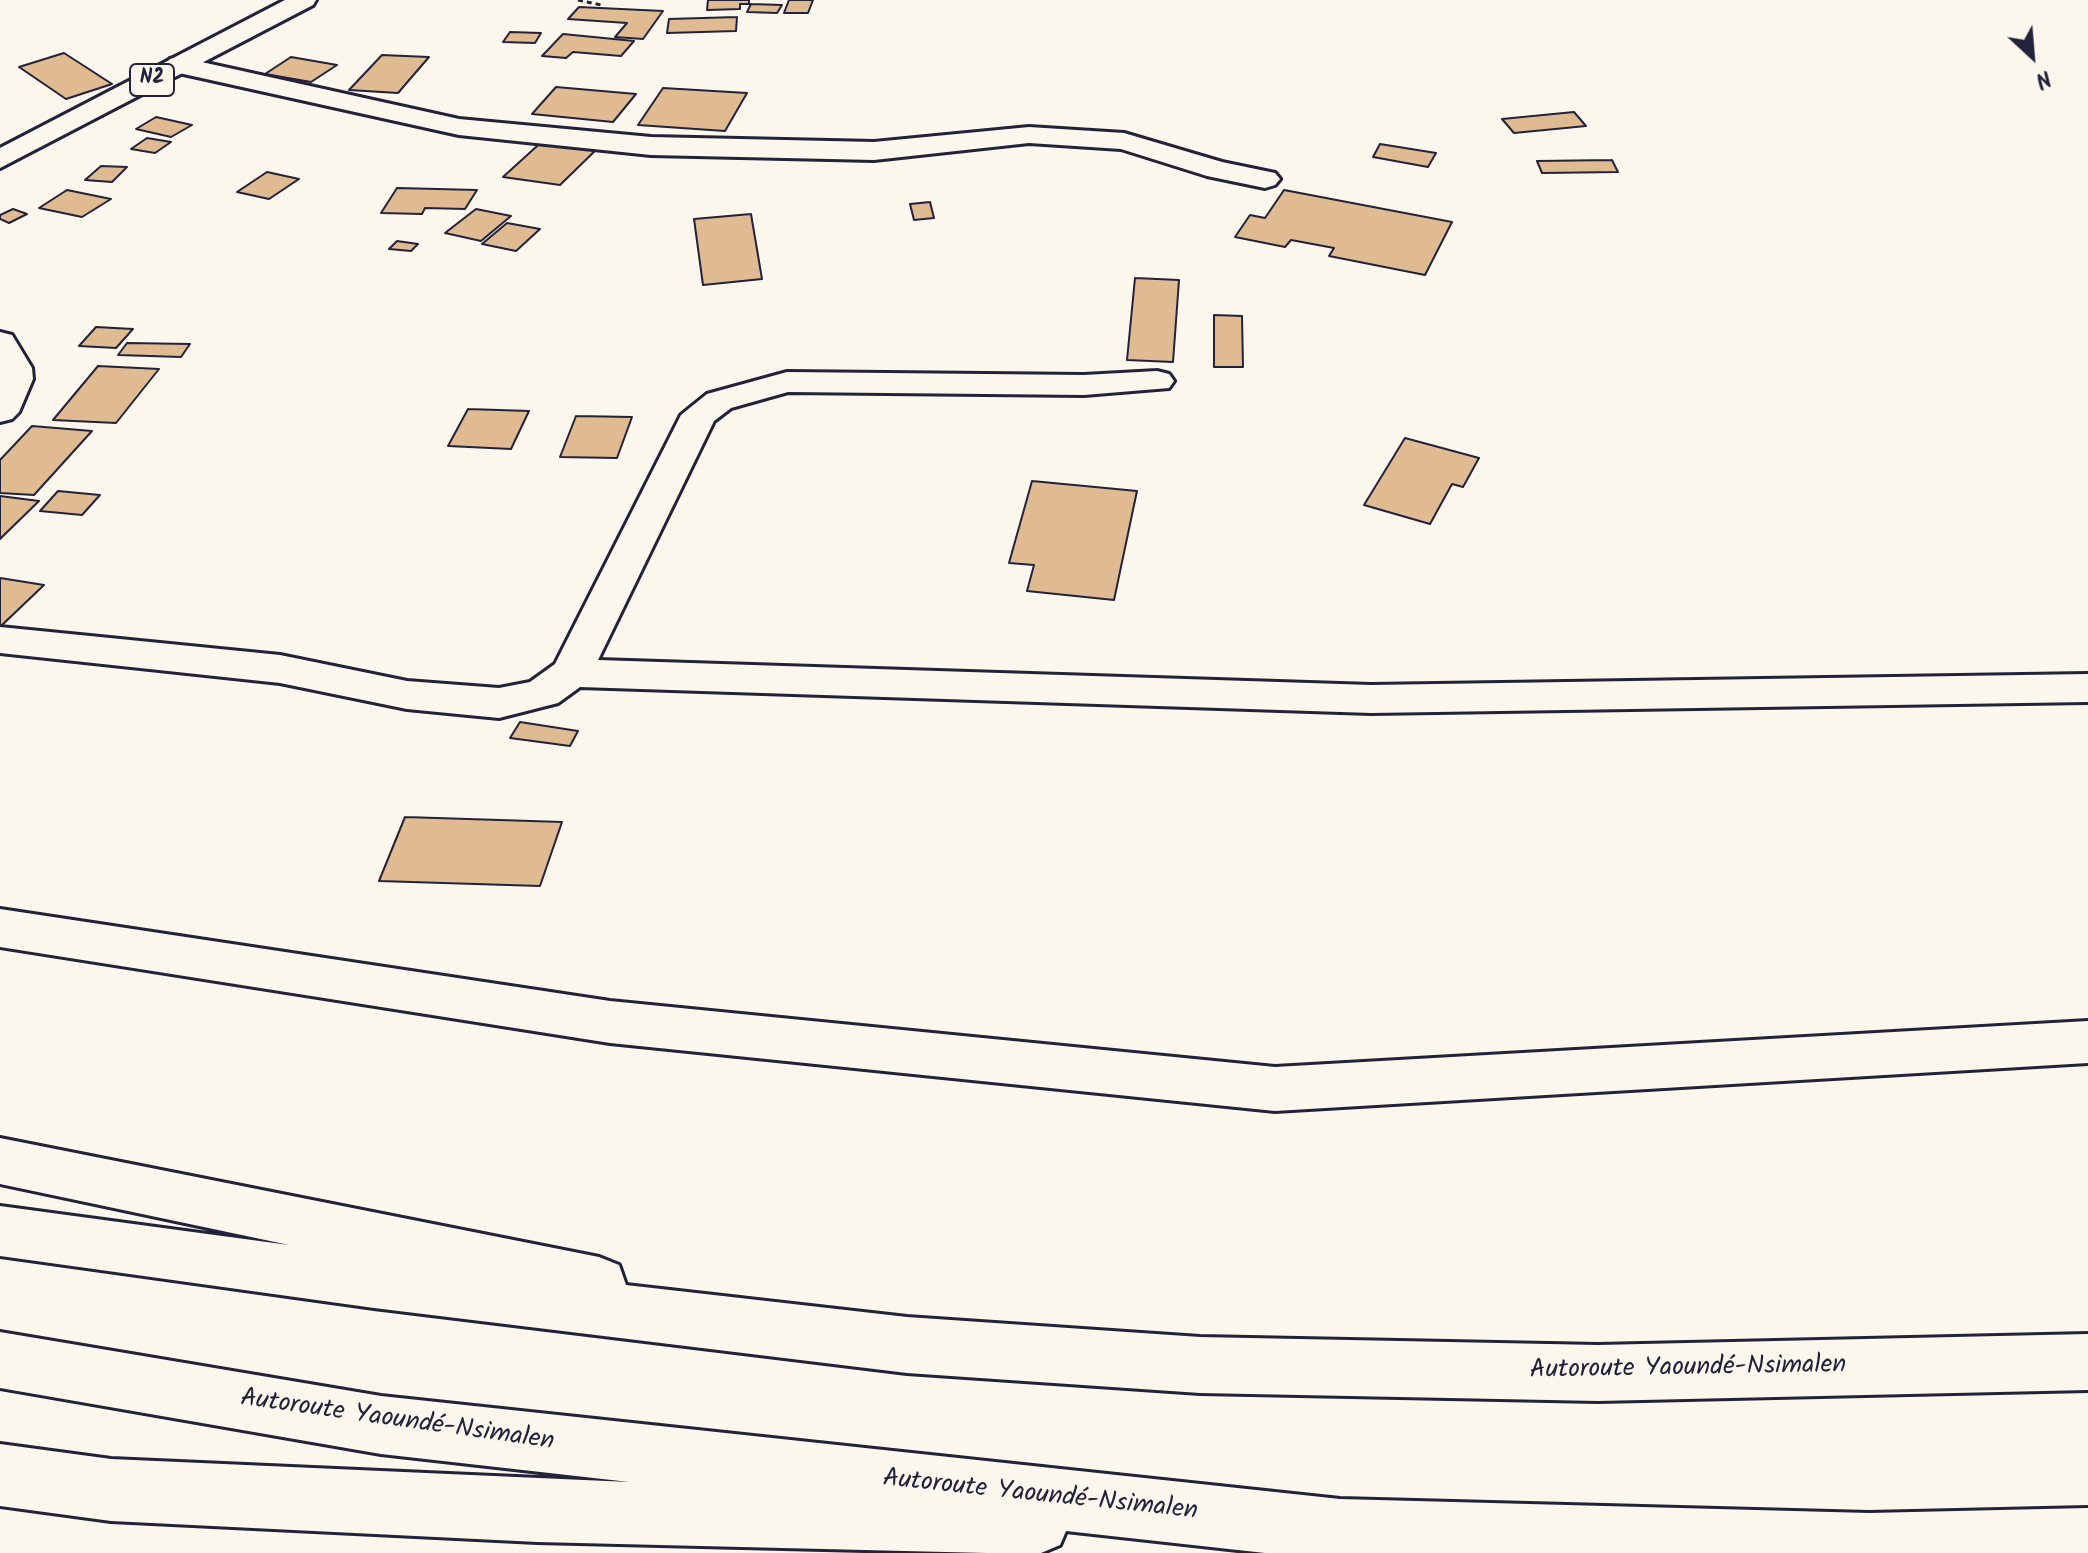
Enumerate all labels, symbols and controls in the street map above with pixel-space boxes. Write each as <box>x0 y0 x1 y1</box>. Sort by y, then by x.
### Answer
north arrow <box>1992 16 2072 96</box>
text: N <box>2029 59 2057 97</box>
road number: N2 <box>130 64 174 96</box>
street label: Autoroute Yaoundé-Nsimalen <box>1530 1352 1846 1388</box>
street label: Autoroute Yaoundé-Nsimalen <box>238 1385 556 1459</box>
street label: Autoroute Yaoundé-Nsimalen <box>881 1465 1199 1529</box>

